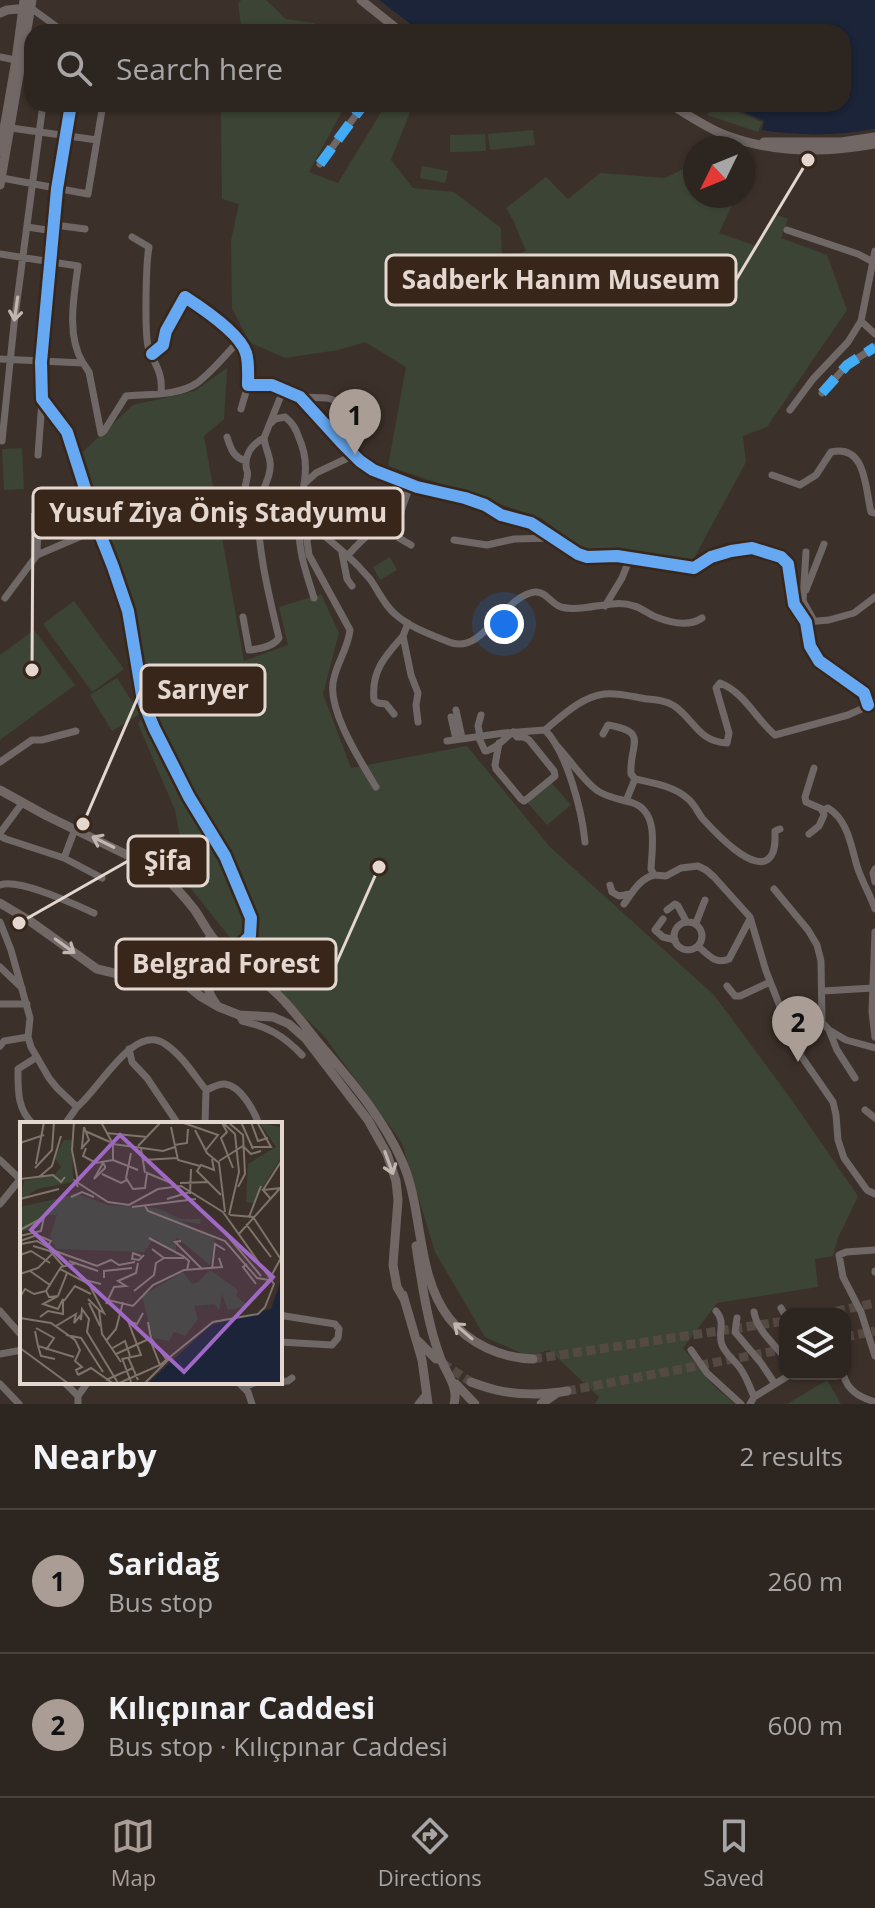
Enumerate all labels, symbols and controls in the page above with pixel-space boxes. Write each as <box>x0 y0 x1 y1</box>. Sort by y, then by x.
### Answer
search box <box>24 24 851 112</box>
icon: search <box>52 46 96 90</box>
text: Search here <box>116 48 283 89</box>
north arrow <box>683 136 755 208</box>
callout: Sadberk Hanım Museum <box>386 255 736 305</box>
text: Sadberk Hanım Museum <box>402 261 720 297</box>
one-way arrow <box>8 295 23 321</box>
pin: 1 <box>329 389 381 455</box>
callout: Yusuf Ziya Öniş Stadyumu <box>33 488 403 538</box>
text: Yusuf Ziya Öniş Stadyumu <box>49 494 387 530</box>
your location <box>484 604 524 644</box>
callout: Sarıyer <box>141 665 265 715</box>
text: Sarıyer <box>157 671 249 707</box>
one-way arrow <box>92 834 116 849</box>
callout: Şifa <box>128 836 208 886</box>
text: Şifa <box>144 842 192 878</box>
one-way arrow <box>53 938 75 955</box>
callout: Belgrad Forest <box>116 939 336 989</box>
text: Belgrad Forest <box>132 945 320 981</box>
pin: 2 <box>772 996 824 1062</box>
inset map <box>20 1122 282 1384</box>
one-way arrow <box>383 1150 397 1174</box>
map controls <box>779 1308 851 1380</box>
button: layers <box>779 1308 851 1380</box>
one-way arrow <box>453 1322 473 1340</box>
text: Nearby <box>32 1433 157 1479</box>
text: 2 results <box>740 1438 843 1474</box>
text: Saridağ <box>108 1543 219 1584</box>
text: 1 <box>51 1563 65 1599</box>
text: 260 m <box>768 1563 843 1599</box>
text: Bus stop <box>108 1584 213 1620</box>
text: Kılıçpınar Caddesi <box>108 1687 375 1728</box>
text: 2 <box>51 1707 65 1743</box>
text: 600 m <box>768 1707 843 1743</box>
text: Bus stop · Kılıçpınar Caddesi <box>108 1728 448 1764</box>
tab: Map <box>111 1814 156 1892</box>
tab: Directions <box>378 1814 482 1892</box>
tab: Saved <box>703 1814 764 1892</box>

